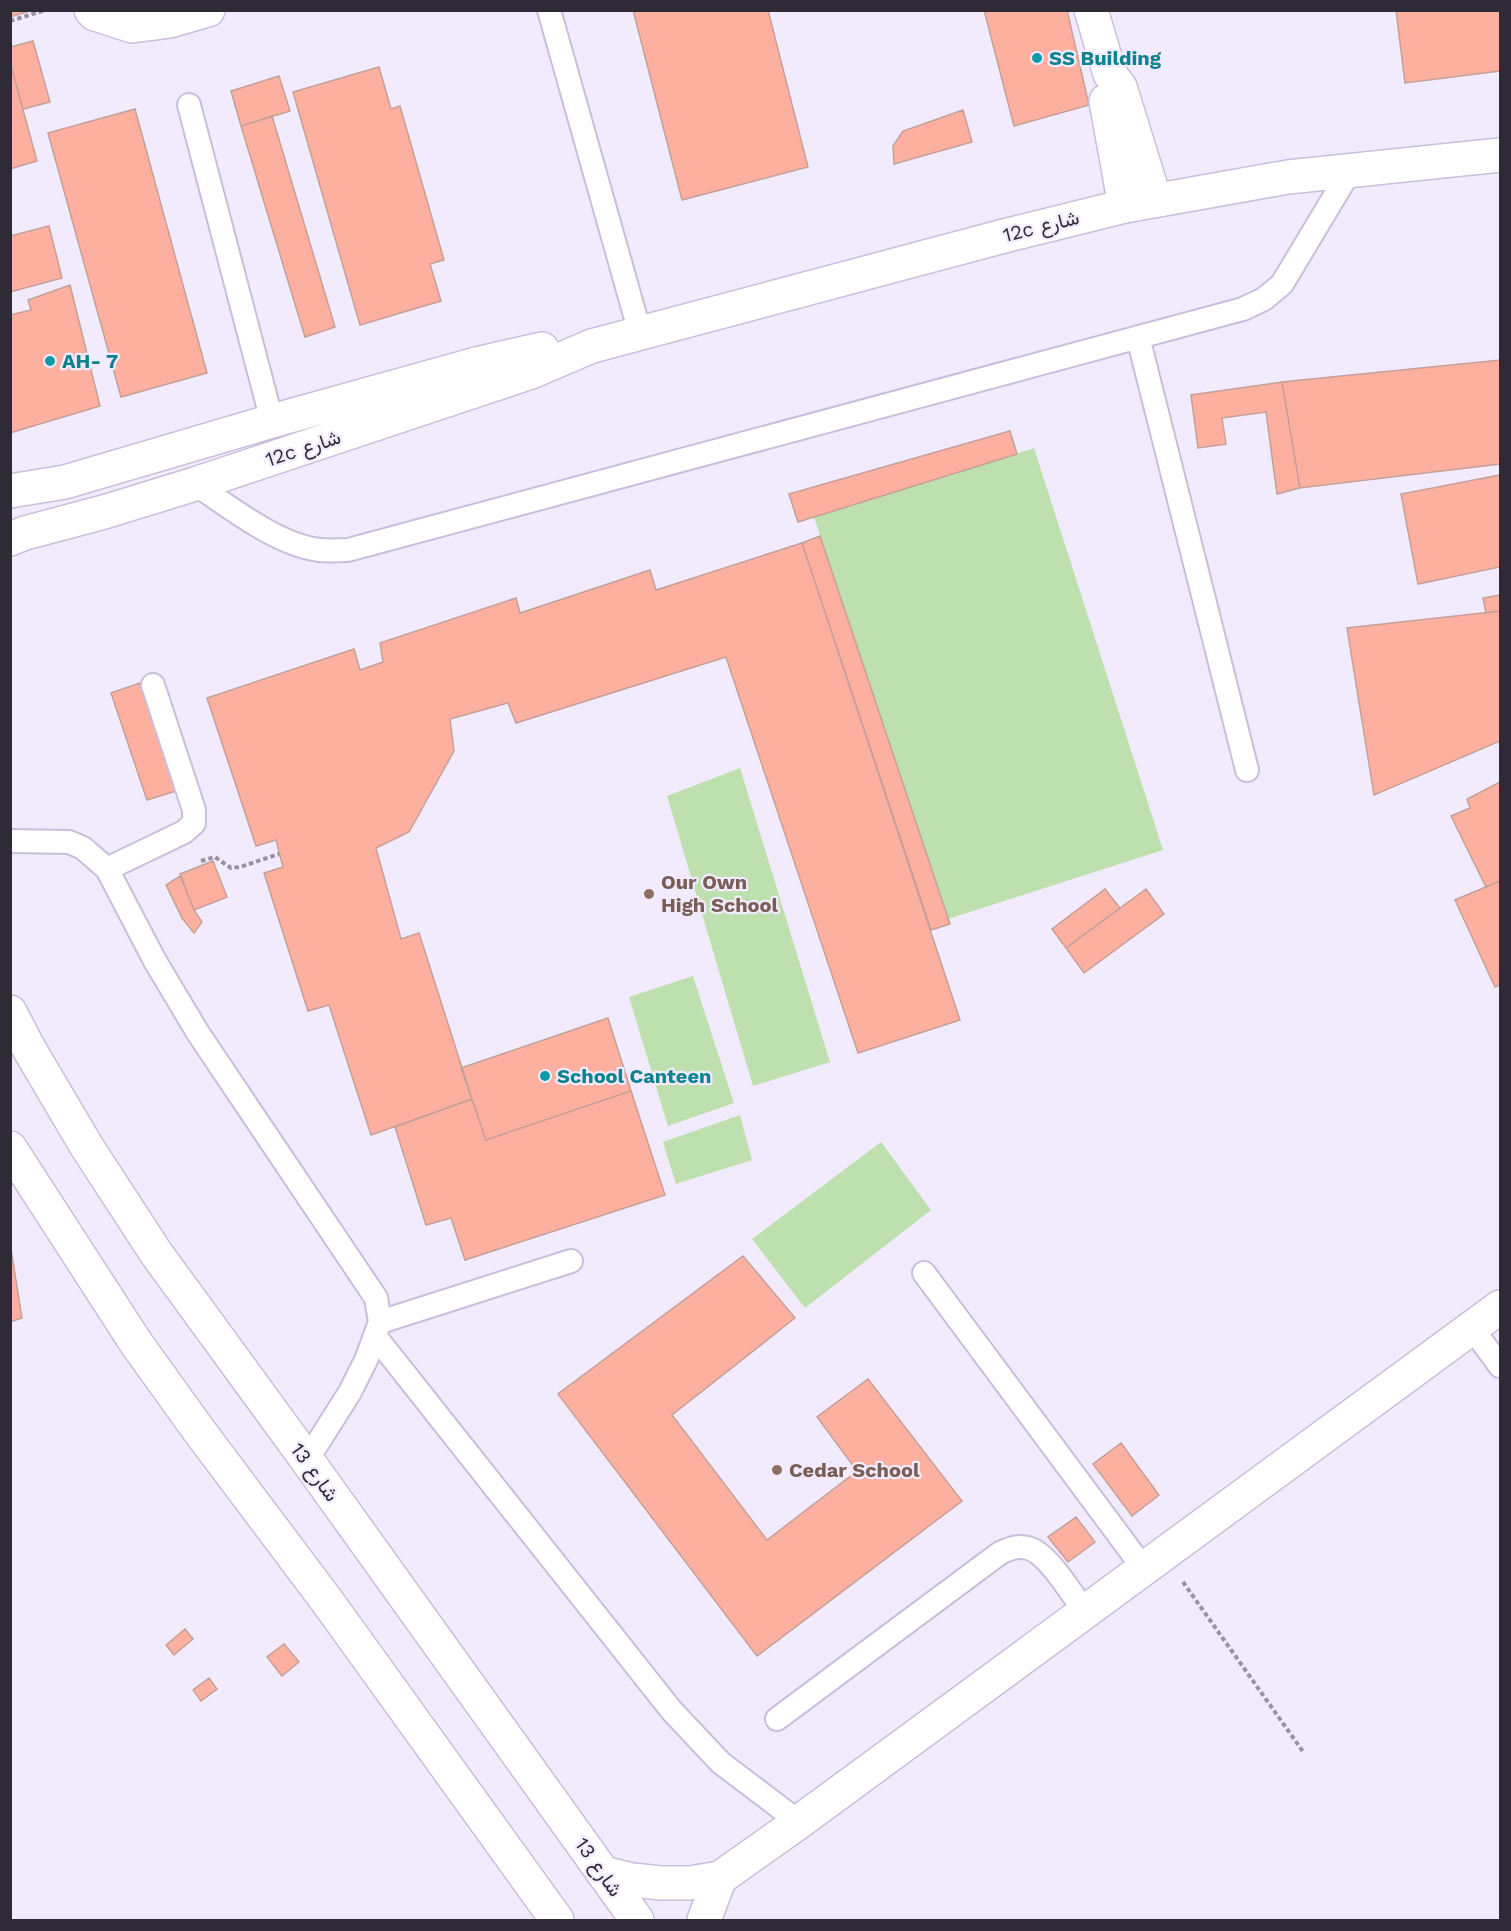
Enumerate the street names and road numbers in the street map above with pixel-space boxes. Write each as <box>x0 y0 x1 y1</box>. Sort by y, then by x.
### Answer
street label: 12c شارع <box>1000 205 1082 249</box>
street label: 12c شارع <box>262 425 344 473</box>
street label: شارع 13 <box>284 1438 344 1507</box>
street label: شارع 13 <box>568 1833 628 1902</box>

